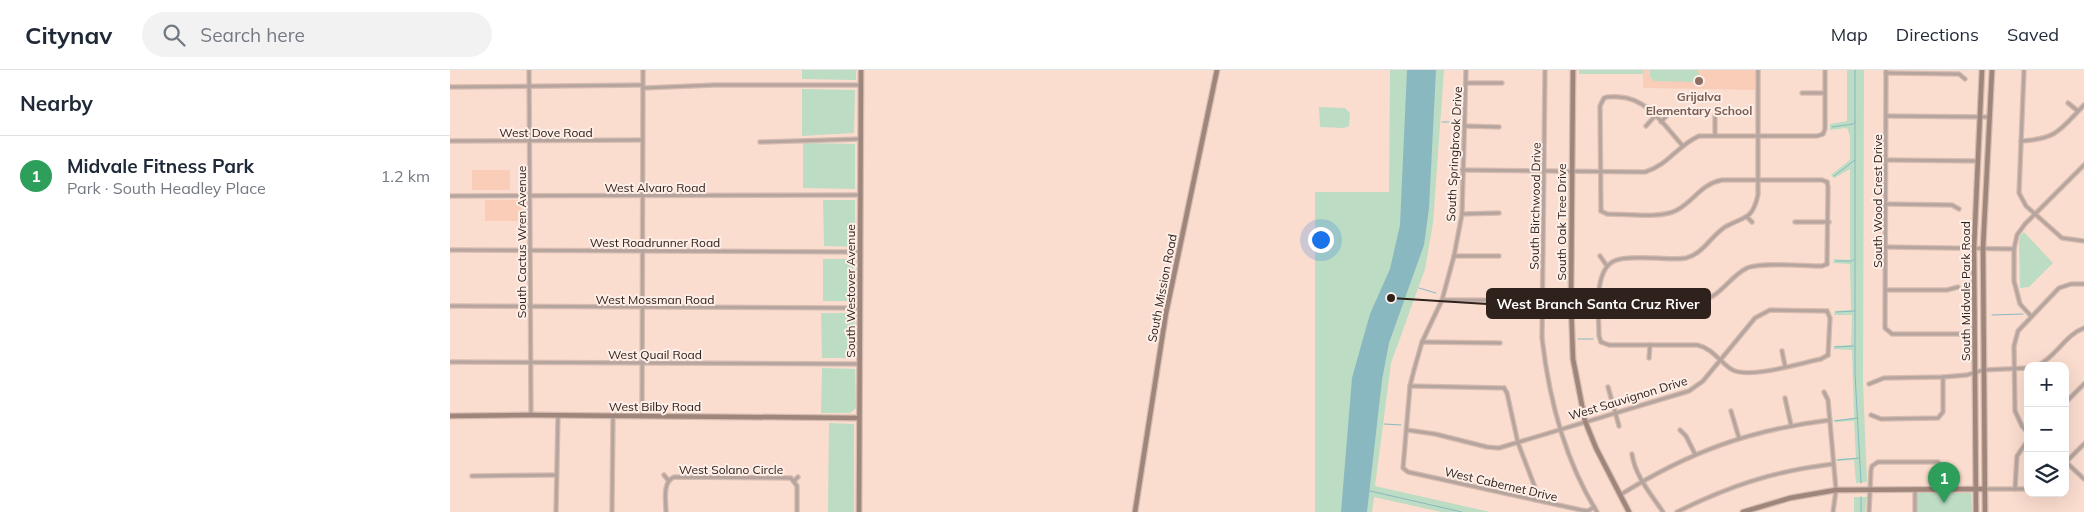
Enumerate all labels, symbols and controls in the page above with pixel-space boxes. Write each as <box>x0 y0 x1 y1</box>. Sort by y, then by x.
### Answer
search box <box>142 12 492 57</box>
text: Citynav <box>25 20 112 50</box>
icon: search <box>160 21 188 49</box>
text: Search here <box>200 23 305 47</box>
text: Map <box>1831 23 1868 46</box>
text: Directions <box>1896 23 1979 46</box>
text: Saved <box>2007 23 2059 46</box>
marker: Grijalva Elementary School <box>1693 75 1705 87</box>
street label: South Springbrook Drive <box>1443 86 1465 222</box>
place label: Grijalva Elementary School <box>1646 89 1752 118</box>
text: Nearby <box>20 90 93 116</box>
street label: West Dove Road <box>499 125 593 140</box>
street label: South Wood Crest Drive <box>1870 134 1885 268</box>
street label: South Birchwood Drive <box>1526 142 1544 270</box>
text: Midvale Fitness Park <box>67 154 254 178</box>
street label: South Oak Tree Drive <box>1554 163 1569 281</box>
text: 1 <box>31 166 41 186</box>
text: 1.2 km <box>381 166 430 186</box>
street label: South Cactus Wren Avenue <box>514 166 529 318</box>
text: Park · South Headley Place <box>67 178 266 198</box>
street label: West Alvaro Road <box>604 180 706 195</box>
street label: South Midvale Park Road <box>1958 221 1973 361</box>
street label: South Westover Avenue <box>843 224 858 358</box>
your location <box>1308 227 1334 253</box>
street label: South Mission Road <box>1144 233 1180 343</box>
street label: West Roadrunner Road <box>590 235 720 250</box>
callout: West Branch Santa Cruz River <box>1487 289 1710 318</box>
street label: West Mossman Road <box>596 292 714 307</box>
text: West Branch Santa Cruz River <box>1497 295 1700 313</box>
street label: West Quail Road <box>608 347 702 362</box>
map controls <box>2024 362 2069 497</box>
button: + <box>2024 362 2069 407</box>
street label: West Sauvignon Drive <box>1567 373 1689 423</box>
street label: West Bilby Road <box>609 399 701 414</box>
button: − <box>2024 407 2069 452</box>
button: layers <box>2024 452 2069 497</box>
street label: West Solano Circle <box>679 462 783 477</box>
pin: 1 <box>1928 462 1960 503</box>
street label: West Cabernet Drive <box>1443 464 1559 504</box>

